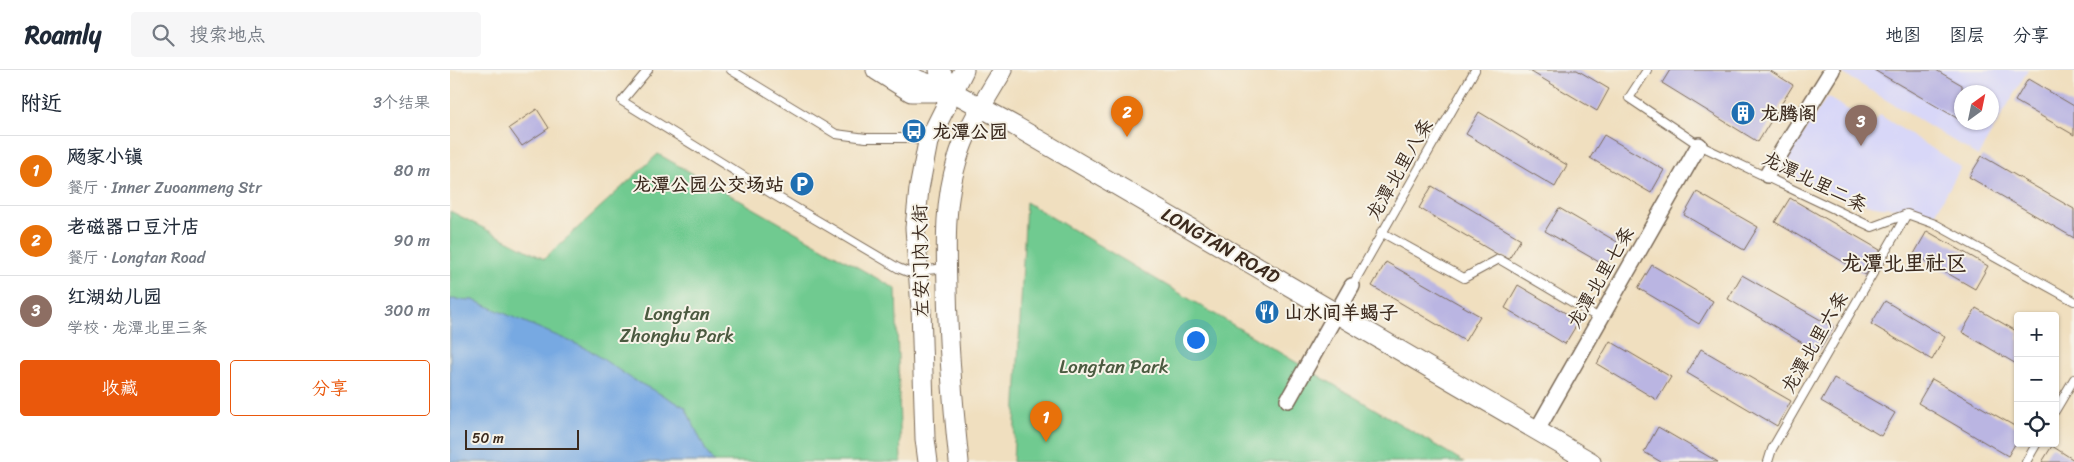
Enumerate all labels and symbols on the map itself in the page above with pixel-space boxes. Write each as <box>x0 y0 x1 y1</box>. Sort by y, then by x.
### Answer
north arrow <box>1954 85 1999 130</box>
pin: 2 <box>1111 96 1143 137</box>
place label: 龙腾阁 <box>1760 97 1817 130</box>
building icon: 龙腾阁 <box>1730 100 1756 126</box>
pin: 3 <box>1845 105 1877 146</box>
street label: 龙潭北里八条 <box>1357 112 1442 227</box>
place label: 龙潭公园 <box>932 115 1008 148</box>
bus stop icon: 龙潭公园 <box>901 118 927 144</box>
street label: 龙潭北里二条 <box>1756 142 1873 221</box>
place label: 龙潭公园公交场站 <box>632 168 784 201</box>
parking icon: 龙潭公园公交场站 <box>789 171 815 197</box>
street label: LONGTAN ROAD <box>1155 198 1287 293</box>
street label: 左安门内大街 <box>903 204 938 318</box>
street label: 龙潭北里七条 <box>1558 220 1643 335</box>
district label: 龙潭北里社区 <box>1841 244 1967 282</box>
street label: 龙潭北里六条 <box>1772 285 1857 400</box>
place label: 山水间羊蝎子 <box>1284 296 1398 329</box>
park label: Longtan Zhonghu Park <box>620 297 734 352</box>
restaurant icon: 山水间羊蝎子 <box>1254 299 1280 325</box>
your location <box>1183 327 1209 353</box>
park label: Longtan Park <box>1059 350 1169 383</box>
pin: 1 <box>1030 401 1062 442</box>
scale bar <box>465 427 579 450</box>

